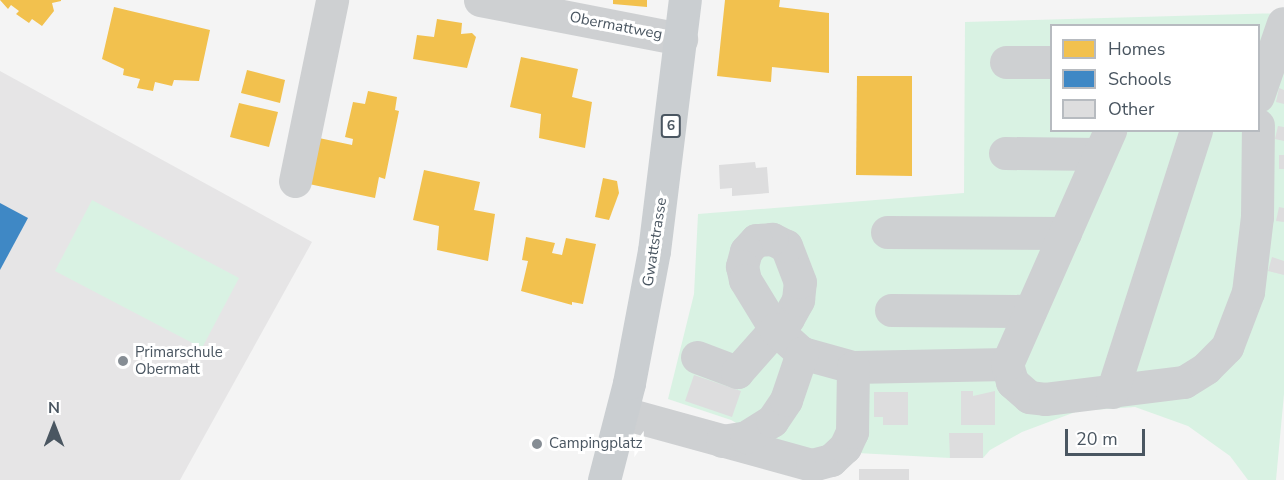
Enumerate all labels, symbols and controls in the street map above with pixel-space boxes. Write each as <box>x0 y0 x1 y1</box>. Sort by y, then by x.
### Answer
street label: Obermattweg <box>568 8 664 44</box>
legend <box>1050 24 1260 132</box>
text: Homes <box>1108 37 1165 61</box>
text: Schools <box>1108 67 1172 91</box>
text: Other <box>1108 97 1154 121</box>
road number: 6 <box>660 115 682 137</box>
street label: Gwattstrasse <box>639 196 671 288</box>
place label: Primarschule Obermatt <box>135 343 223 378</box>
marker: Primarschule Obermatt <box>116 354 130 368</box>
north arrow <box>24 396 84 456</box>
text: N <box>48 397 60 419</box>
scale bar <box>1068 417 1148 455</box>
text: 20 m <box>1076 427 1118 451</box>
place label: Campingplatz <box>549 435 643 453</box>
marker: Campingplatz <box>530 437 544 451</box>

